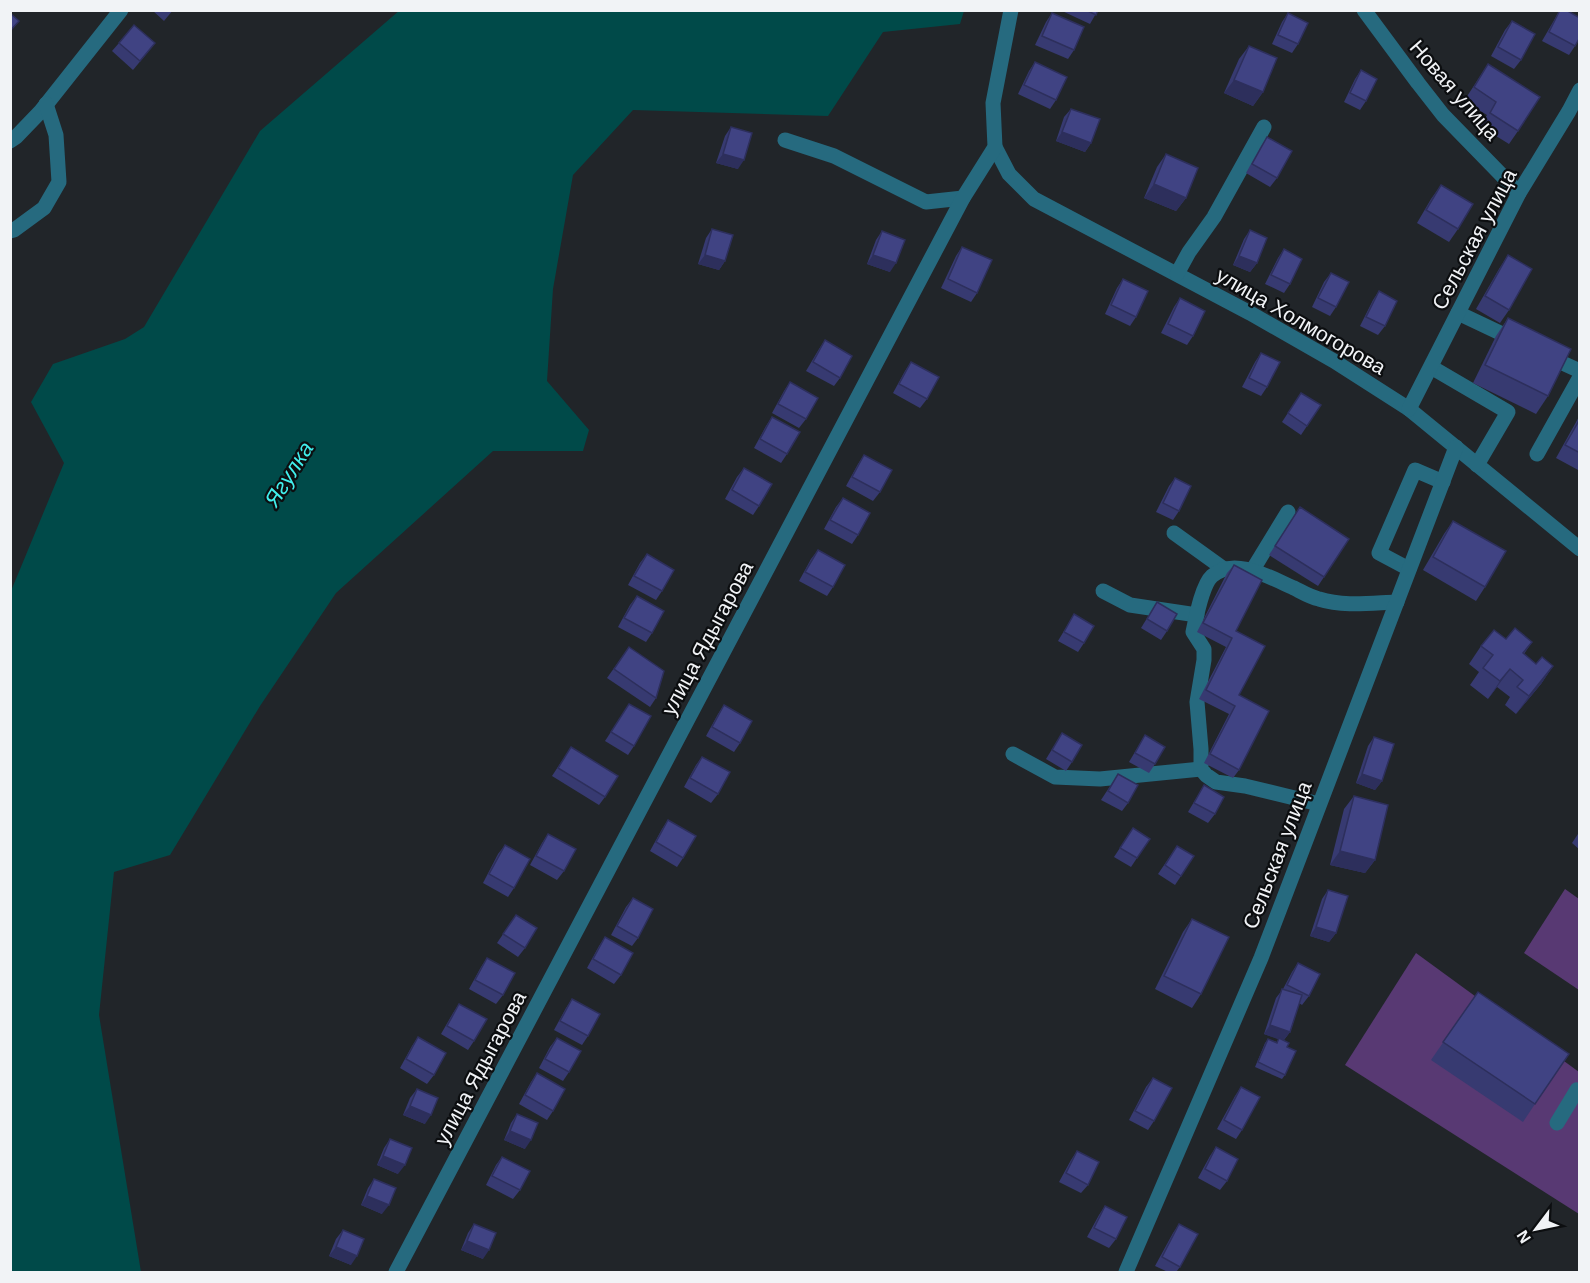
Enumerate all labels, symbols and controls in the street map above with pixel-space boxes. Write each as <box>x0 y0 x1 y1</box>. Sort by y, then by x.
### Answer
street label: Новая улица <box>1406 36 1505 145</box>
street label: Сельская улица <box>1427 164 1521 313</box>
street label: улица Холмогорова <box>1212 263 1390 379</box>
water label: Ягулка <box>259 437 319 512</box>
street label: улица Ядыгарова <box>657 557 757 719</box>
street label: Сельская улица <box>1238 778 1316 932</box>
street label: улица Ядыгарова <box>430 987 530 1149</box>
north arrow <box>1506 1199 1566 1259</box>
text: N <box>1513 1227 1534 1246</box>

